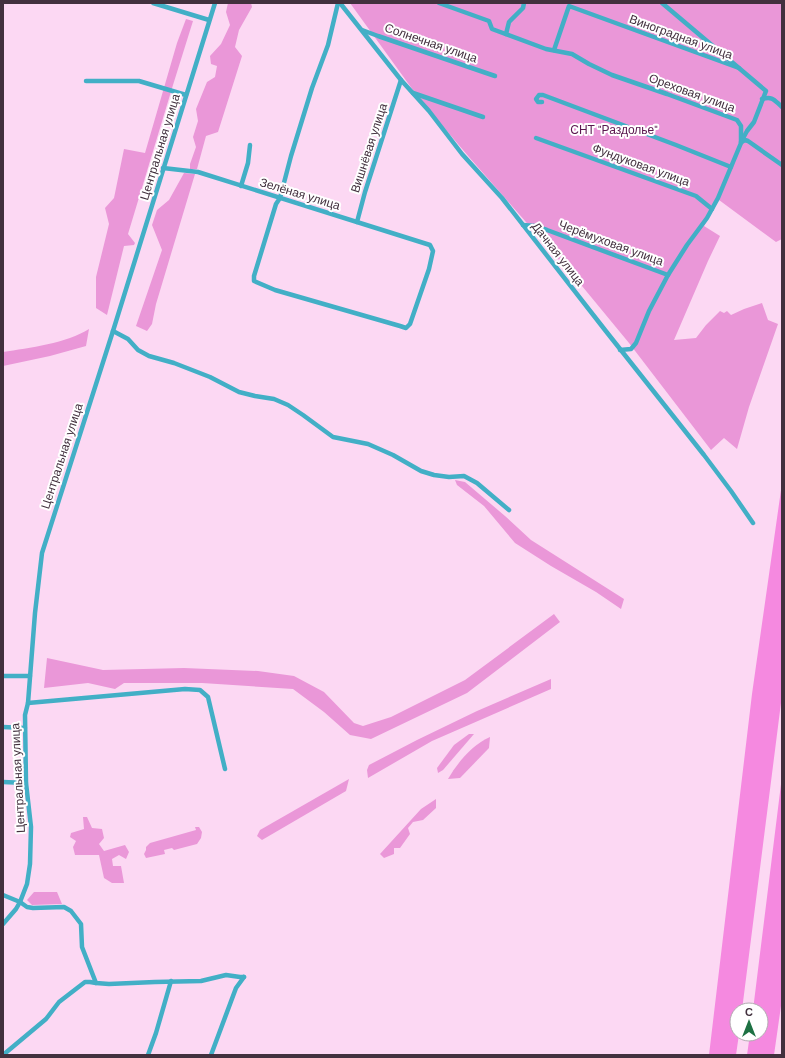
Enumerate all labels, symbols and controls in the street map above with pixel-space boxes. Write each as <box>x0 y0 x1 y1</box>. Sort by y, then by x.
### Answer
street label: Виноградная улица <box>627 11 735 63</box>
street label: Солнечная улица <box>382 20 480 66</box>
street label: Ореховая улица <box>647 70 738 116</box>
street label: Центральная улица <box>136 92 184 202</box>
street label: Вишнёвая улица <box>347 101 391 195</box>
park label: СНТ "Раздолье" <box>570 122 658 138</box>
street label: Фундуковая улица <box>590 140 692 190</box>
street label: Зелёная улица <box>258 174 342 214</box>
street label: Черёмуховая улица <box>556 217 666 270</box>
street label: Дачная улица <box>528 219 588 289</box>
street label: Центральная улица <box>37 401 87 511</box>
street label: Центральная улица <box>7 722 29 833</box>
north arrow <box>729 1002 769 1042</box>
text: С <box>745 1005 753 1019</box>

